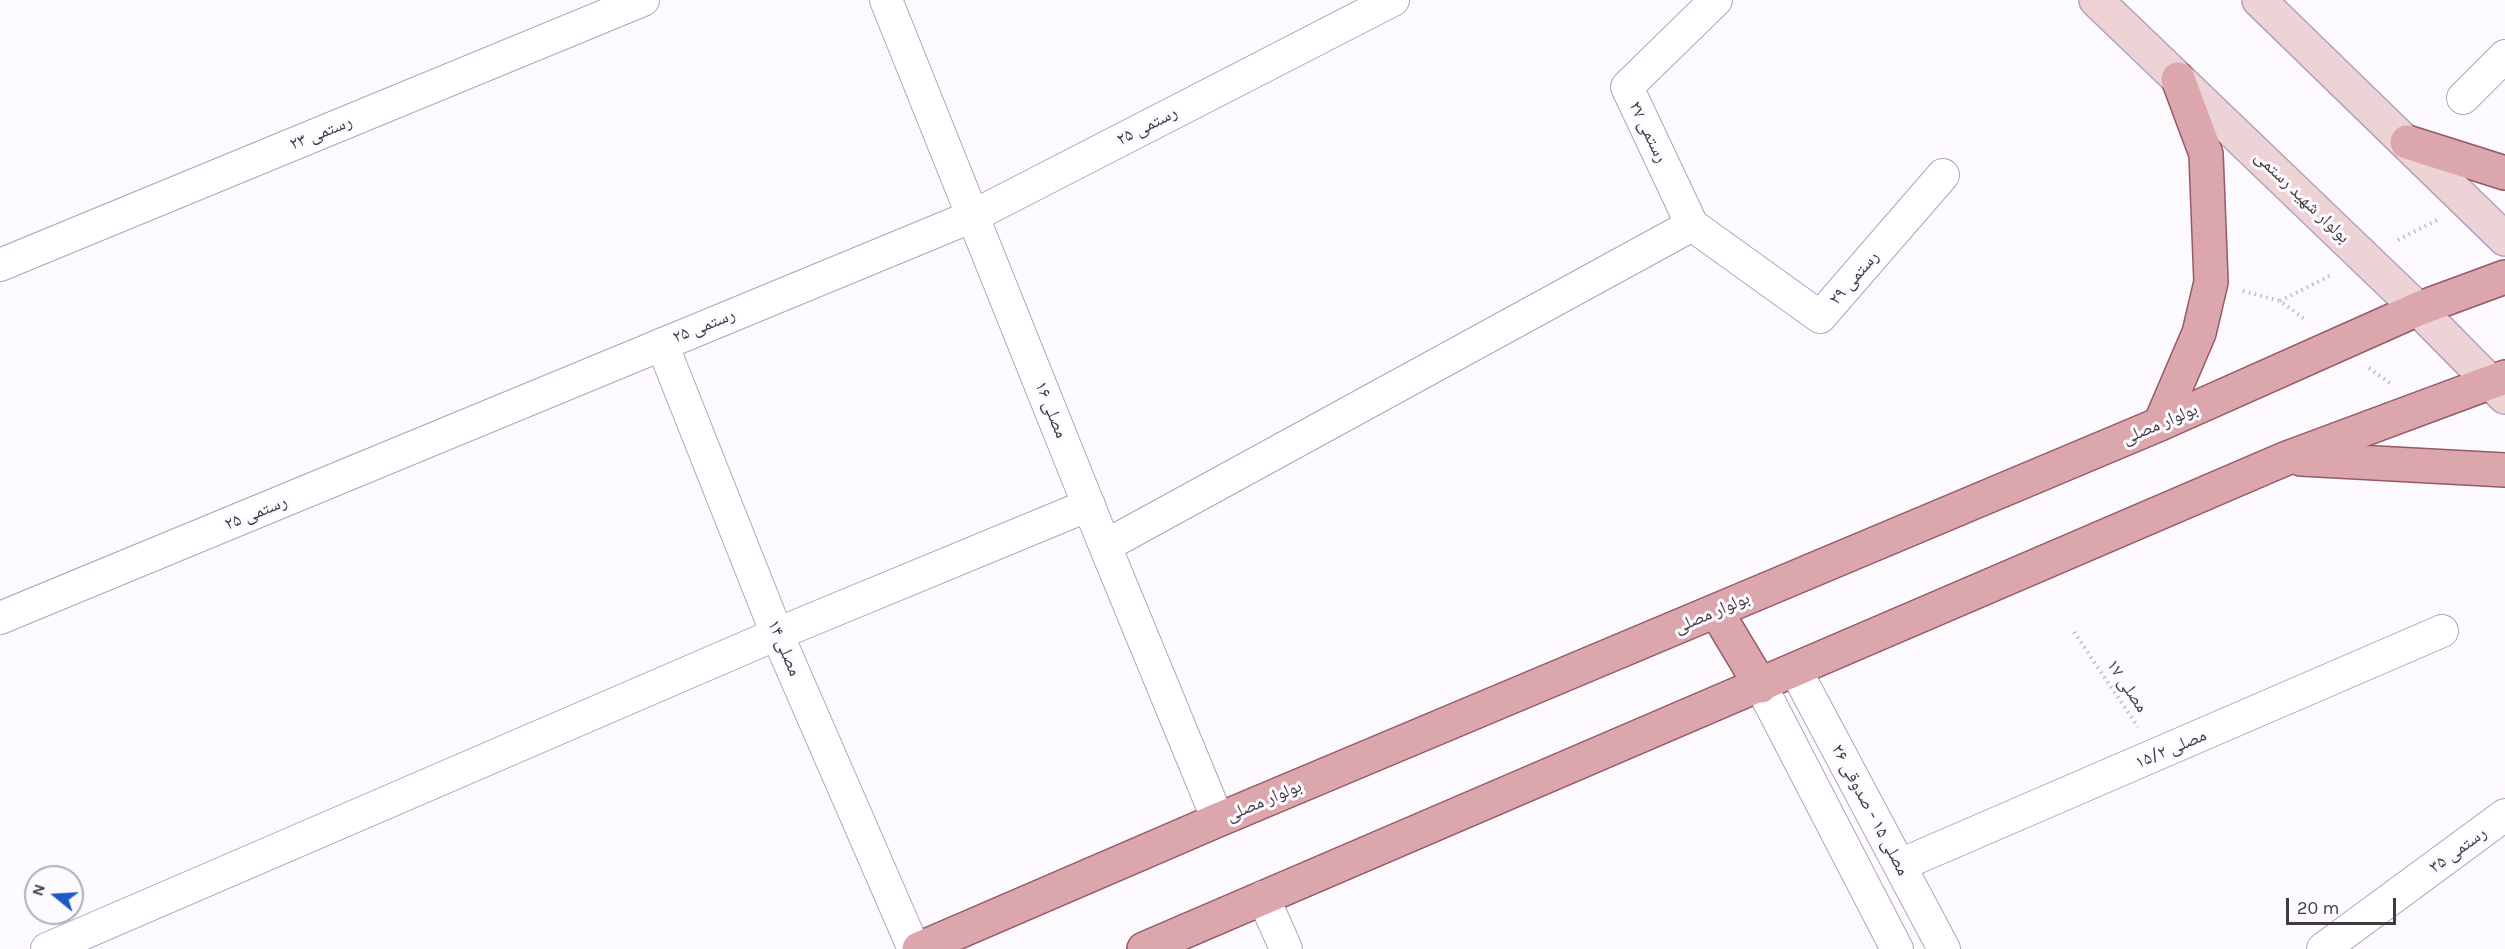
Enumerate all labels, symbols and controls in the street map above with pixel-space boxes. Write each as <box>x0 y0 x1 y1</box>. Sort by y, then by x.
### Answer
street label: رستمی ۲۷ <box>1624 98 1672 166</box>
street label: رستمی ۲۵ <box>1113 102 1181 150</box>
street label: رستمی ۲۳ <box>287 111 355 155</box>
street label: بولوار شهید رستمی <box>2250 146 2354 248</box>
street label: رستمی ۲۹ <box>1824 246 1884 310</box>
street label: رستمی ۲۵ <box>670 304 738 348</box>
street label: مصلی ۱۶ <box>1030 378 1072 442</box>
street label: بولوار مصلی <box>2119 398 2201 450</box>
street label: رستمی ۲۵ <box>222 491 290 535</box>
street label: بولوار مصلی <box>1671 587 1753 639</box>
street label: مصلی ۱۴ <box>762 616 806 680</box>
street label: مصلی ۱۷ <box>2101 655 2153 717</box>
street label: مصلی ۱۵/۲ <box>2132 724 2210 774</box>
street label: مصلی ۱۵ - صدوقی ۲۶ <box>1826 741 1914 879</box>
street label: بولوار مصلی <box>1223 775 1305 827</box>
street label: رستمی ۳۵ <box>2425 822 2491 878</box>
north arrow <box>24 865 84 925</box>
text: N <box>27 882 49 898</box>
scale bar <box>2289 886 2398 924</box>
text: 20 m <box>2297 897 2339 919</box>

